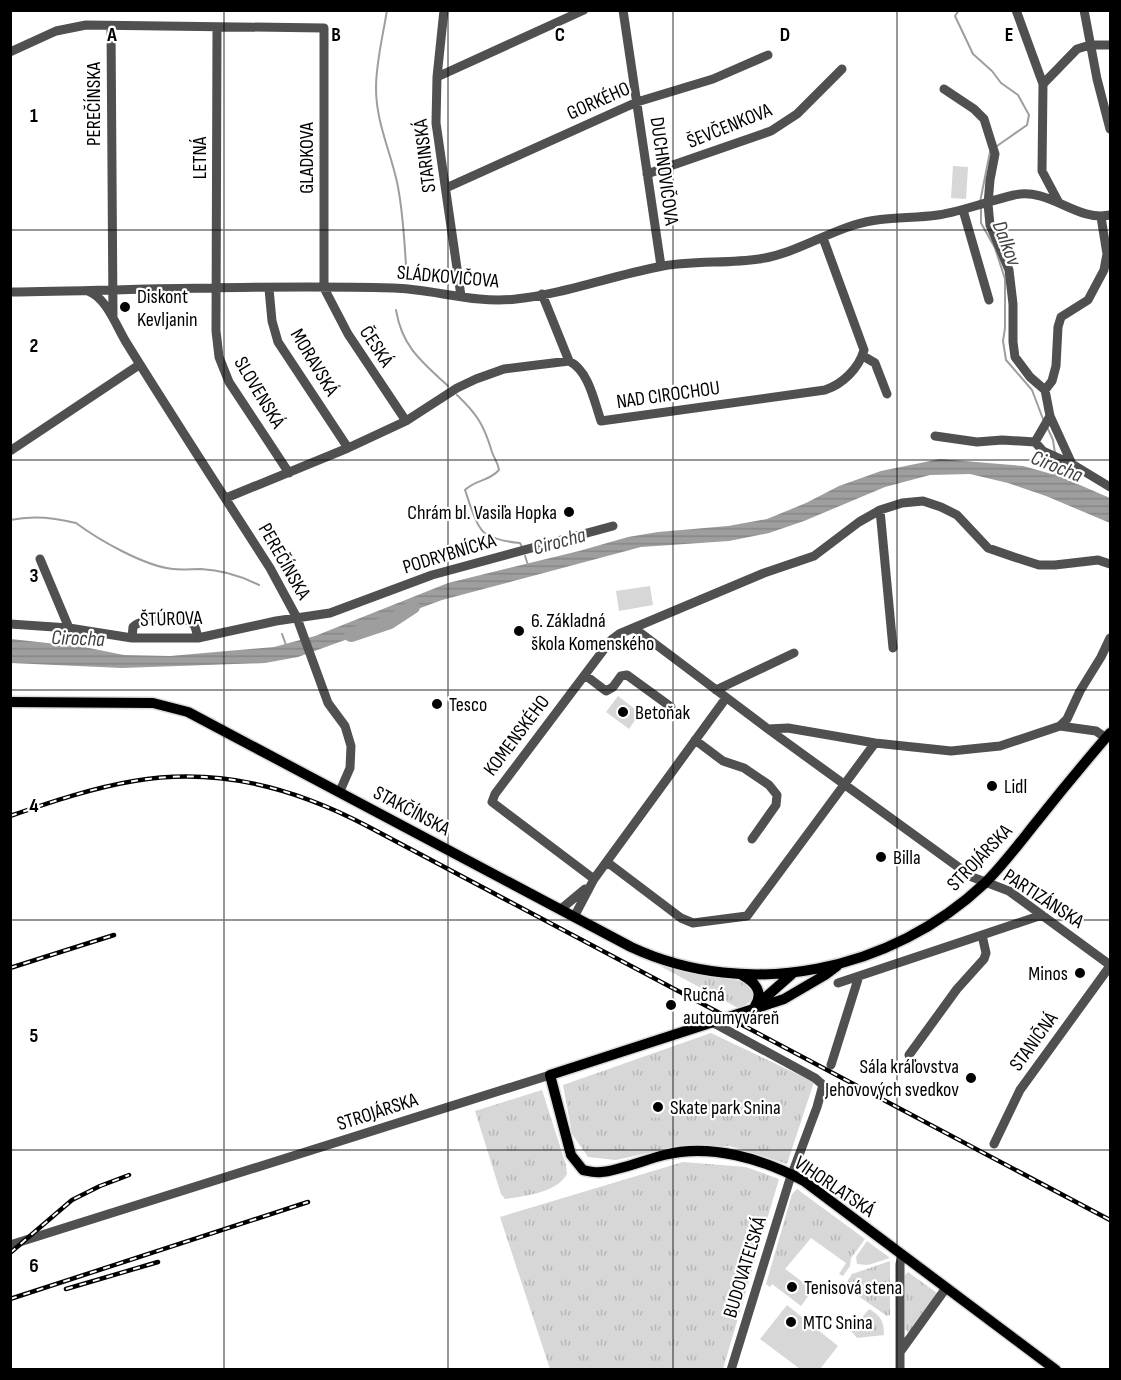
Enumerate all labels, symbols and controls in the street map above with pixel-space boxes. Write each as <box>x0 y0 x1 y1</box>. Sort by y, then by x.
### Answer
text: A <box>106 23 117 47</box>
text: B <box>331 23 341 47</box>
text: C <box>555 23 565 47</box>
text: D <box>780 23 790 47</box>
text: E <box>1005 23 1013 47</box>
street label: PEREČÍNSKA <box>82 62 106 146</box>
street label: GORKÉHO <box>563 76 634 125</box>
street label: ŠEVČENKOVA <box>683 98 776 154</box>
text: 1 <box>30 104 38 128</box>
street label: DUCHNOVIČOVA <box>645 116 684 227</box>
street label: STARINSKÁ <box>409 117 441 194</box>
street label: GLADKOVA <box>295 122 319 194</box>
street label: LETNÁ <box>188 136 212 179</box>
water label: Dalkov <box>987 217 1027 270</box>
street label: SLÁDKOVIČOVA <box>396 261 500 293</box>
place label: Diskont Kevljanin <box>137 285 198 332</box>
marker: Diskont Kevljanin <box>118 300 132 314</box>
street label: ČESKÁ <box>354 321 398 372</box>
street label: MORAVSKÁ <box>285 325 344 401</box>
text: 2 <box>30 334 38 358</box>
street label: SLOVENSKÁ <box>229 352 290 433</box>
street label: NAD CIROCHOU <box>615 376 721 414</box>
water label: Cirocha <box>1027 445 1087 488</box>
place label: Chrám bl. Vasiľa Hopka <box>407 501 557 525</box>
marker: Chrám bl. Vasiľa Hopka <box>562 505 576 519</box>
street label: PEREČÍNSKA <box>253 519 316 604</box>
water label: Cirocha <box>530 522 589 560</box>
street label: PODRYBNÍCKA <box>400 528 499 579</box>
text: 3 <box>30 564 39 588</box>
street label: ŠTÚROVA <box>140 606 203 632</box>
place label: 6. Základná škola Komenského <box>531 609 654 656</box>
marker: 6. Základná škola Komenského <box>512 624 526 638</box>
water label: Cirocha <box>51 625 106 652</box>
street label: KOMENSKÉHO <box>479 691 555 781</box>
place label: Tesco <box>449 693 487 717</box>
marker: Tesco <box>430 697 444 711</box>
place label: Betoňak <box>635 701 690 725</box>
marker: Betoňak <box>616 705 630 719</box>
place label: Lidl <box>1004 775 1027 799</box>
marker: Lidl <box>985 779 999 793</box>
street label: STAKČÍNSKA <box>369 781 454 841</box>
text: 4 <box>29 794 39 818</box>
street label: STROJÁRSKA <box>942 819 1018 896</box>
place label: Billa <box>893 846 921 870</box>
marker: Billa <box>874 850 888 864</box>
street label: PARTIZÁNSKA <box>999 864 1088 934</box>
place label: Minos <box>1028 962 1068 986</box>
marker: Minos <box>1073 966 1087 980</box>
place label: Ručná autoumyváreň <box>683 983 779 1030</box>
marker: Ručná autoumyváreň <box>664 998 678 1012</box>
street label: STANIČNÁ <box>1004 1007 1063 1076</box>
text: 5 <box>30 1024 39 1048</box>
place label: Sála kráľovstva Jehovových svedkov <box>824 1055 959 1102</box>
marker: Sála kráľovstva Jehovových svedkov <box>964 1071 978 1085</box>
street label: STROJÁRSKA <box>334 1087 421 1136</box>
place label: Skate park Snina <box>670 1096 781 1120</box>
marker: Skate park Snina <box>651 1100 665 1114</box>
street label: VIHORLATSKÁ <box>790 1151 880 1223</box>
street label: BUDOVATEĽSKÁ <box>718 1213 772 1321</box>
text: 6 <box>29 1254 39 1278</box>
place label: Tenisová stena <box>804 1276 902 1300</box>
marker: Tenisová stena <box>785 1280 799 1294</box>
place label: MTC Snina <box>803 1311 873 1335</box>
marker: MTC Snina <box>784 1315 798 1329</box>

